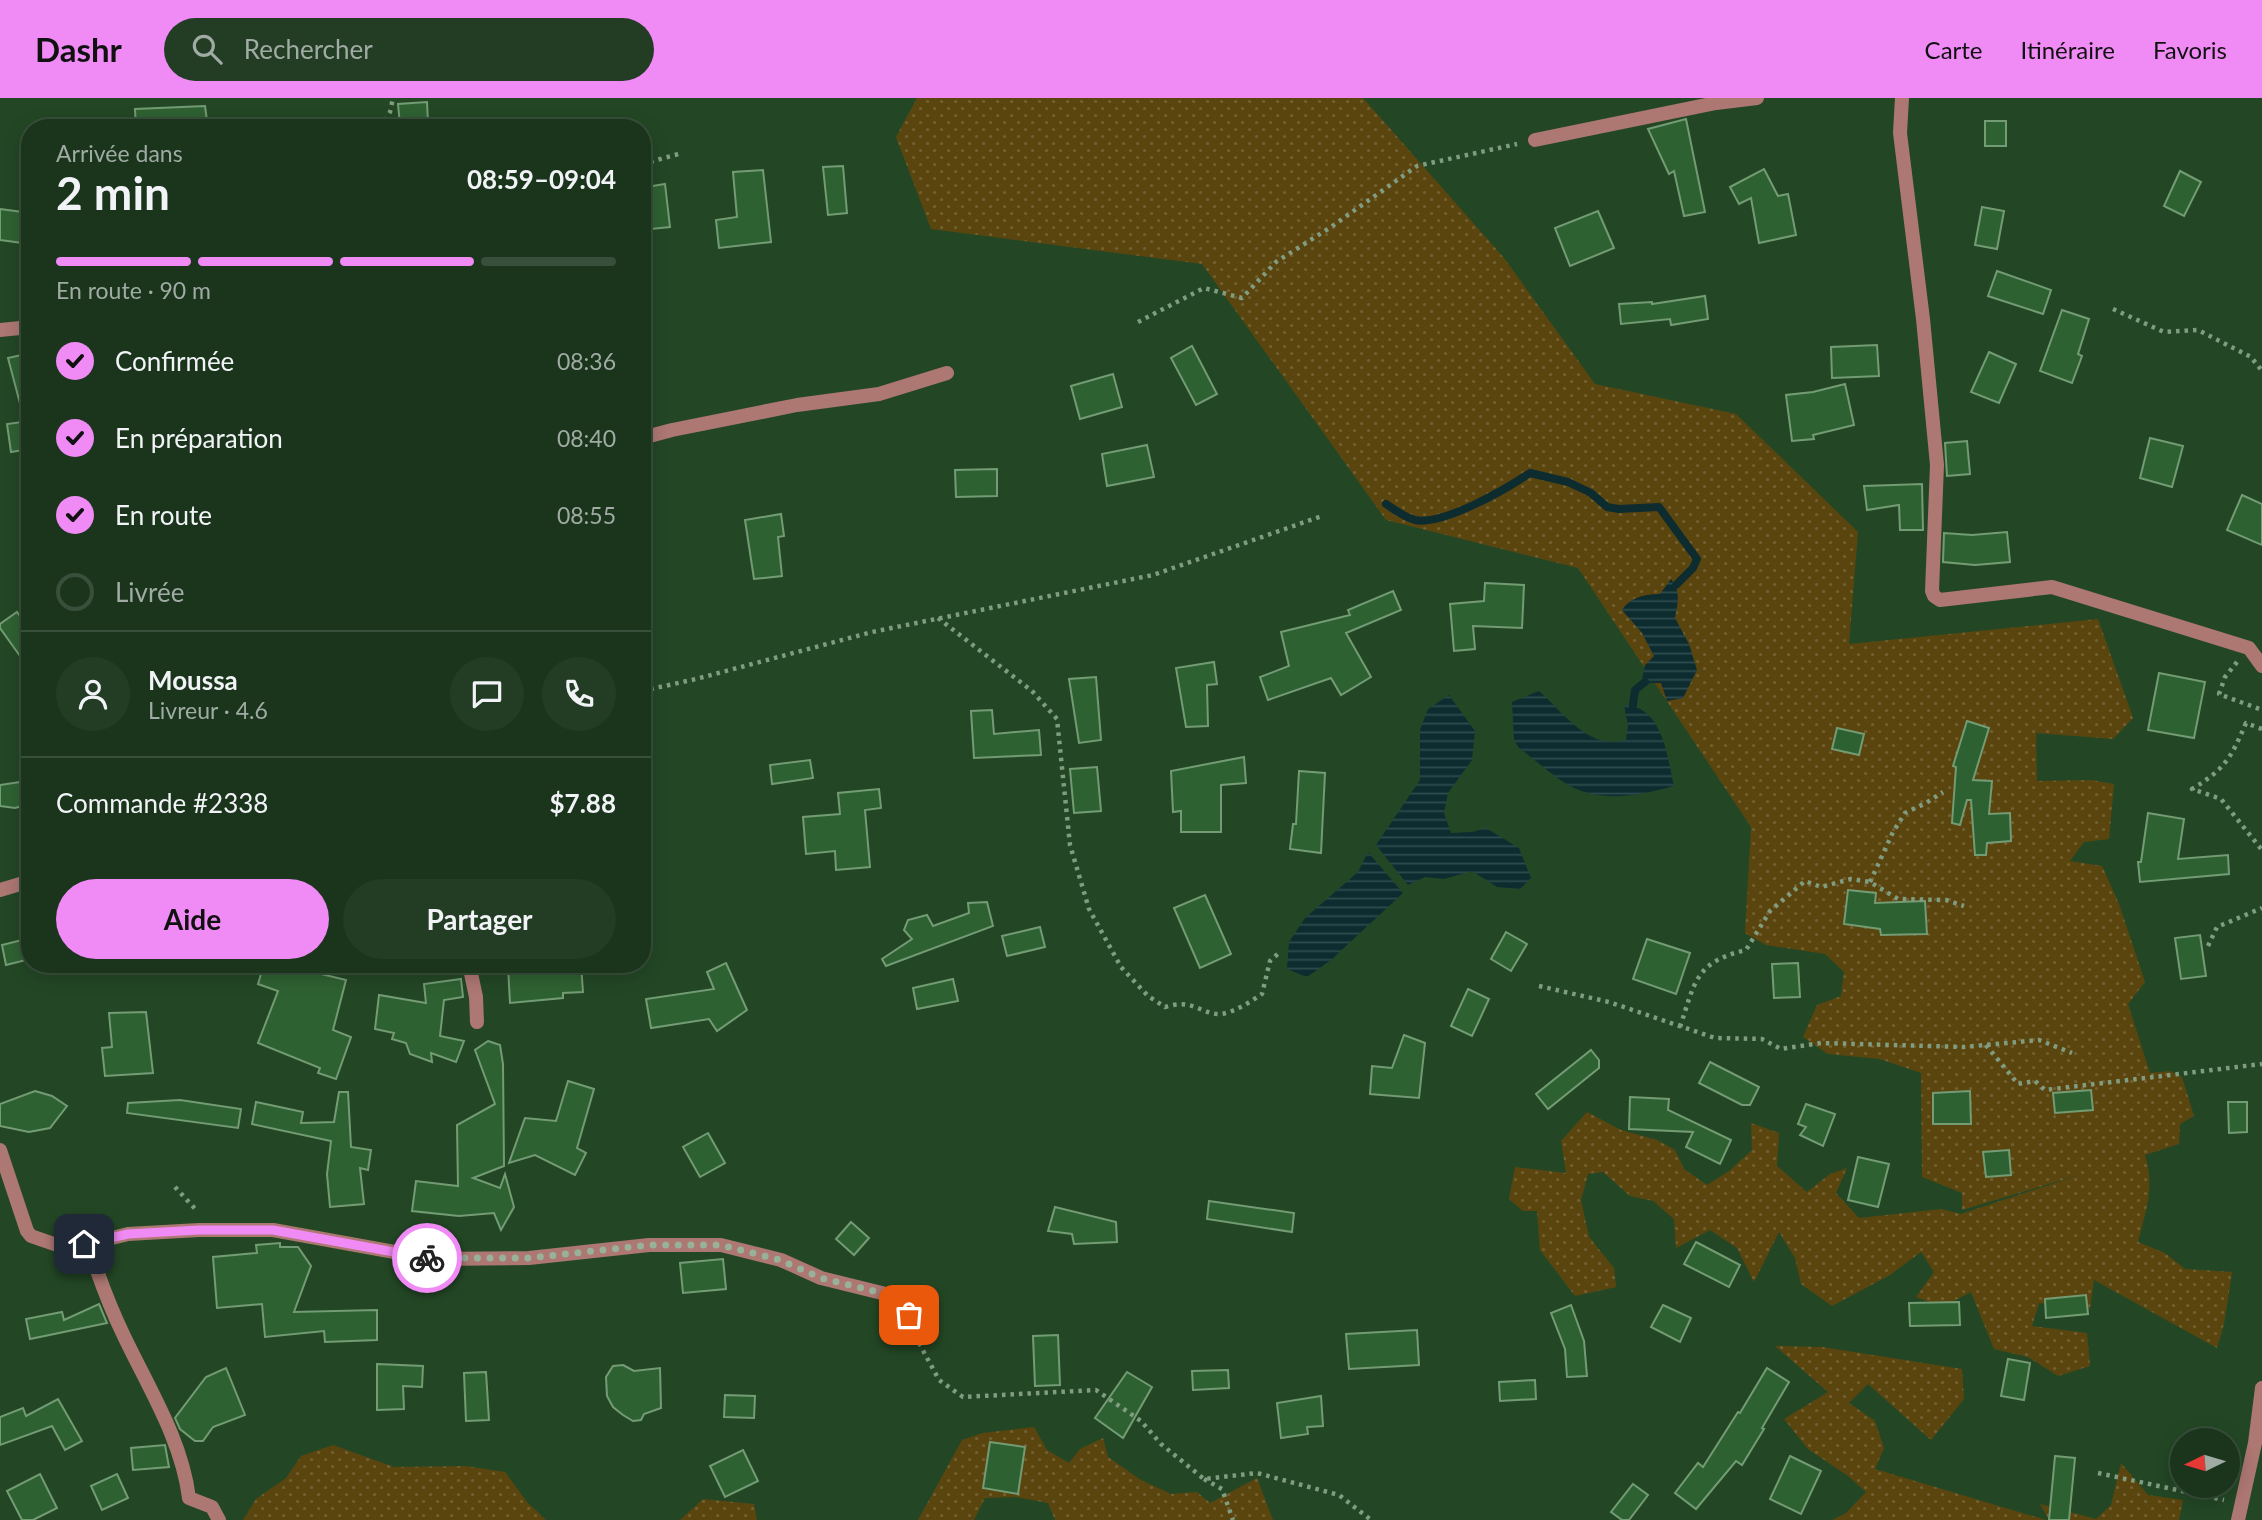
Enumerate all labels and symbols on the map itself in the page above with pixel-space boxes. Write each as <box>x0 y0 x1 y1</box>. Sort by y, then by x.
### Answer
pin <box>54 1214 114 1274</box>
courier <box>392 1223 462 1293</box>
pin <box>879 1285 939 1345</box>
north arrow <box>2170 1428 2240 1498</box>

